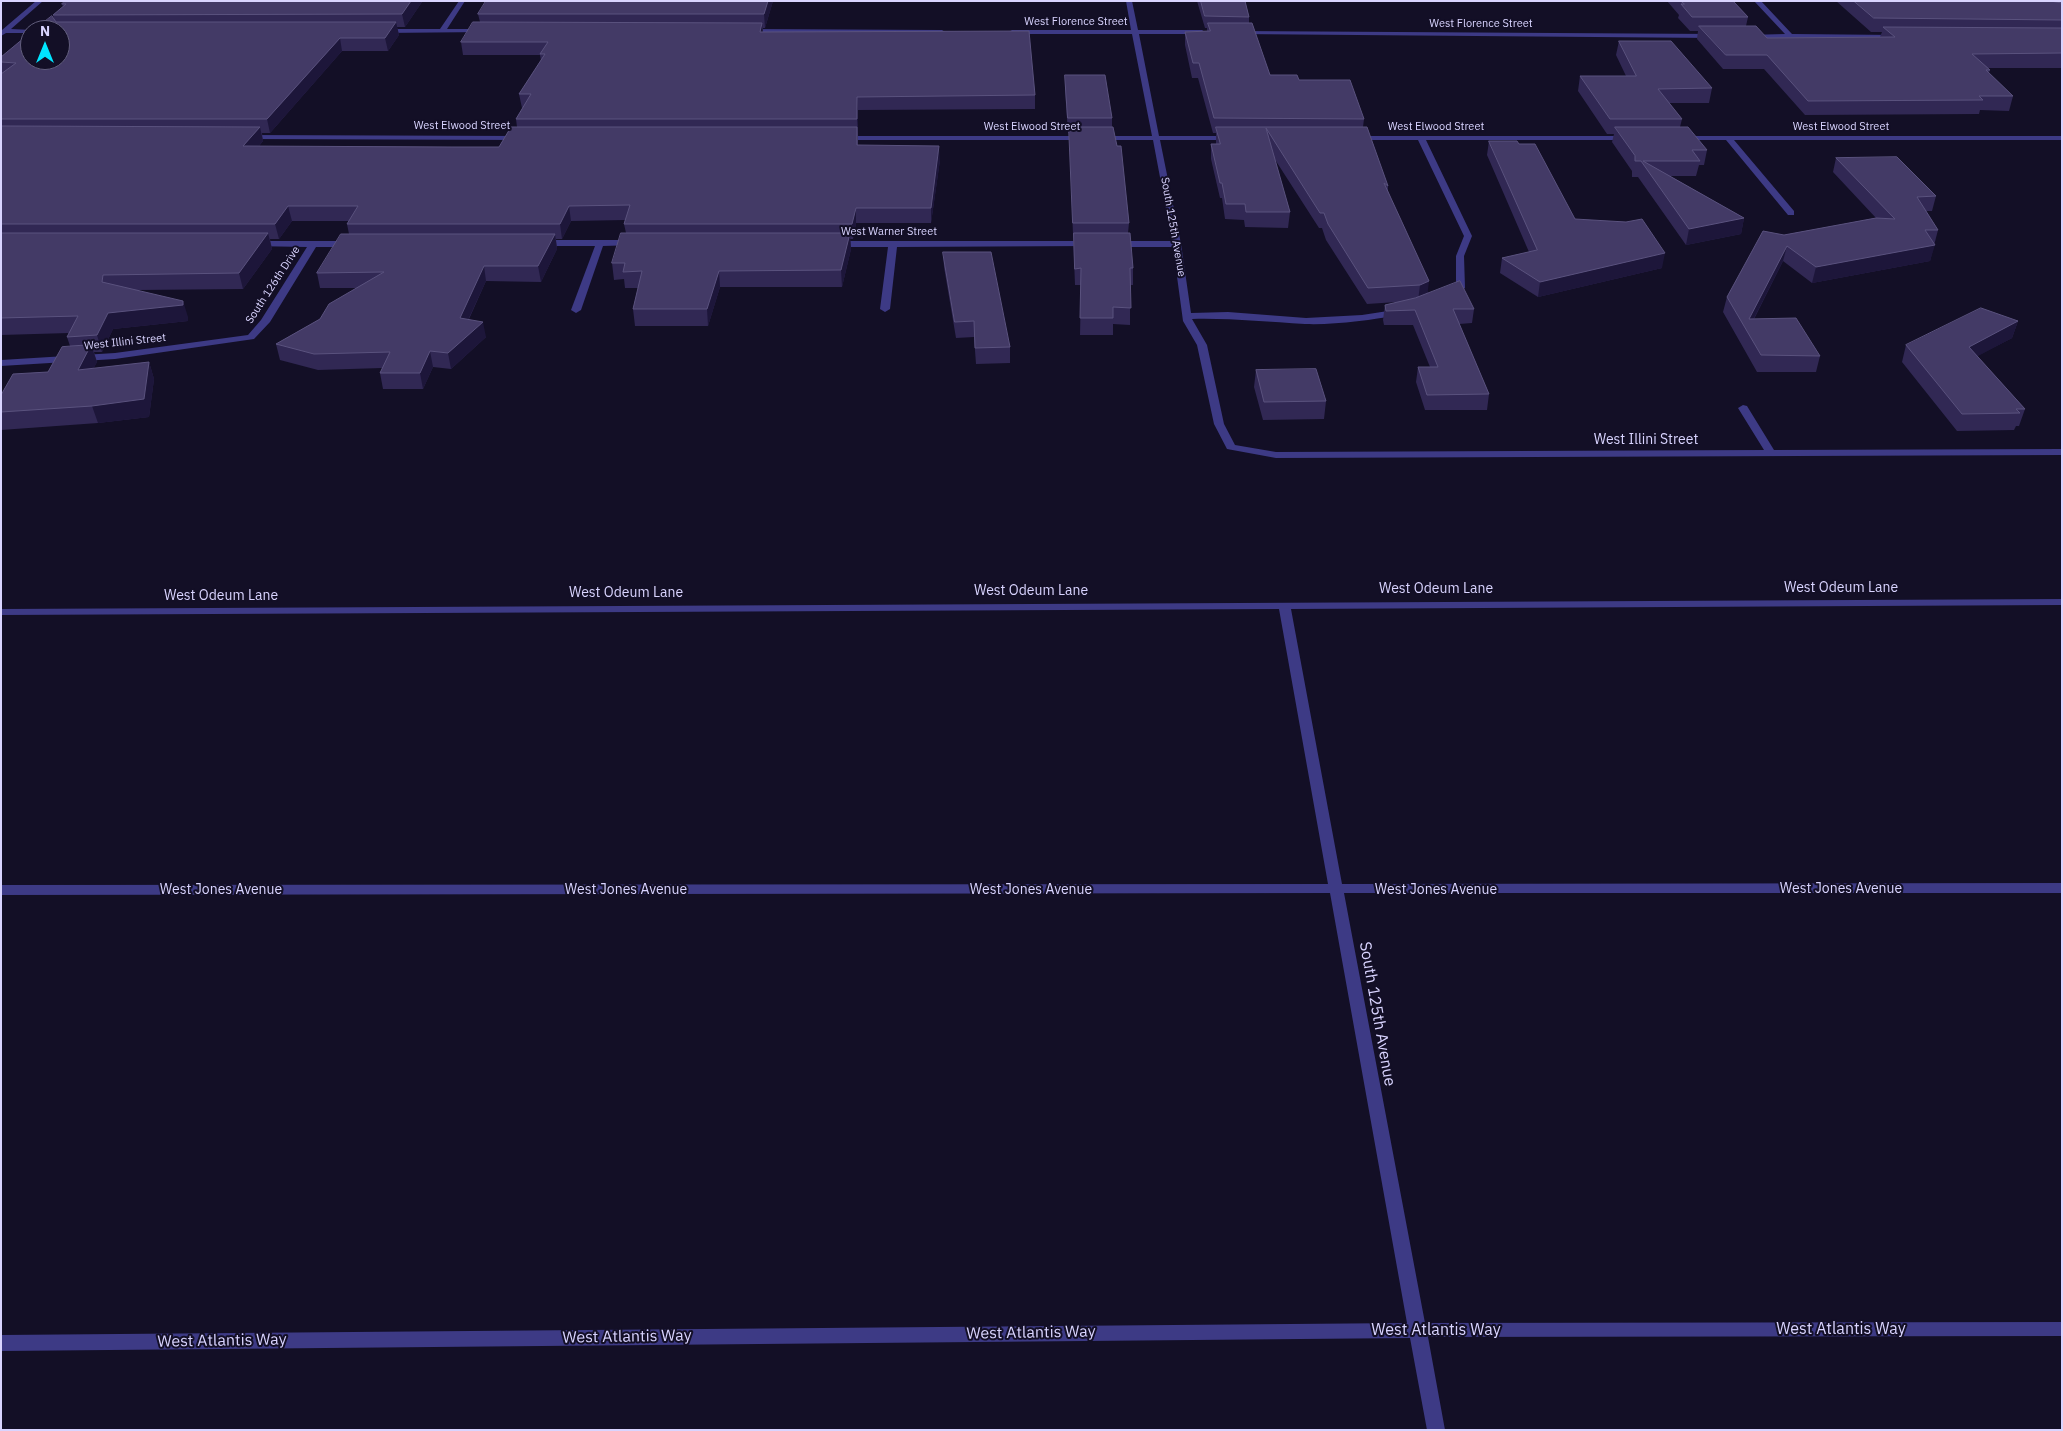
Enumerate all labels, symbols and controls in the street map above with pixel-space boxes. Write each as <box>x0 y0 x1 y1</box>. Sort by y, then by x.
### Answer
street label: West Florence Street <box>1024 15 1128 29</box>
street label: West Florence Street <box>1429 17 1533 31</box>
north arrow <box>20 20 70 70</box>
text: N <box>40 22 50 40</box>
street label: West Elwood Street <box>414 119 510 133</box>
street label: West Elwood Street <box>984 120 1080 134</box>
street label: West Elwood Street <box>1388 120 1484 134</box>
street label: West Elwood Street <box>1793 120 1889 134</box>
street label: South 125th Avenue <box>1158 176 1188 278</box>
street label: West Warner Street <box>841 225 937 239</box>
street label: South 126th Drive <box>243 244 303 326</box>
street label: West Illini Street <box>83 331 167 353</box>
street label: West Illini Street <box>1594 432 1698 448</box>
street label: West Odeum Lane <box>1784 580 1898 596</box>
street label: West Odeum Lane <box>1379 581 1493 597</box>
street label: West Odeum Lane <box>974 583 1088 599</box>
street label: West Odeum Lane <box>569 585 683 601</box>
street label: West Odeum Lane <box>164 588 278 604</box>
street label: West Jones Avenue <box>1780 881 1902 897</box>
street label: West Jones Avenue <box>160 882 282 898</box>
street label: West Jones Avenue <box>565 882 687 898</box>
street label: West Jones Avenue <box>970 882 1092 898</box>
street label: West Jones Avenue <box>1375 882 1497 898</box>
street label: South 125th Avenue <box>1355 940 1399 1088</box>
street label: West Atlantis Way <box>1776 1319 1906 1339</box>
street label: West Atlantis Way <box>1371 1320 1501 1340</box>
street label: West Atlantis Way <box>966 1322 1096 1344</box>
street label: West Atlantis Way <box>562 1326 692 1348</box>
street label: West Atlantis Way <box>157 1330 287 1352</box>

